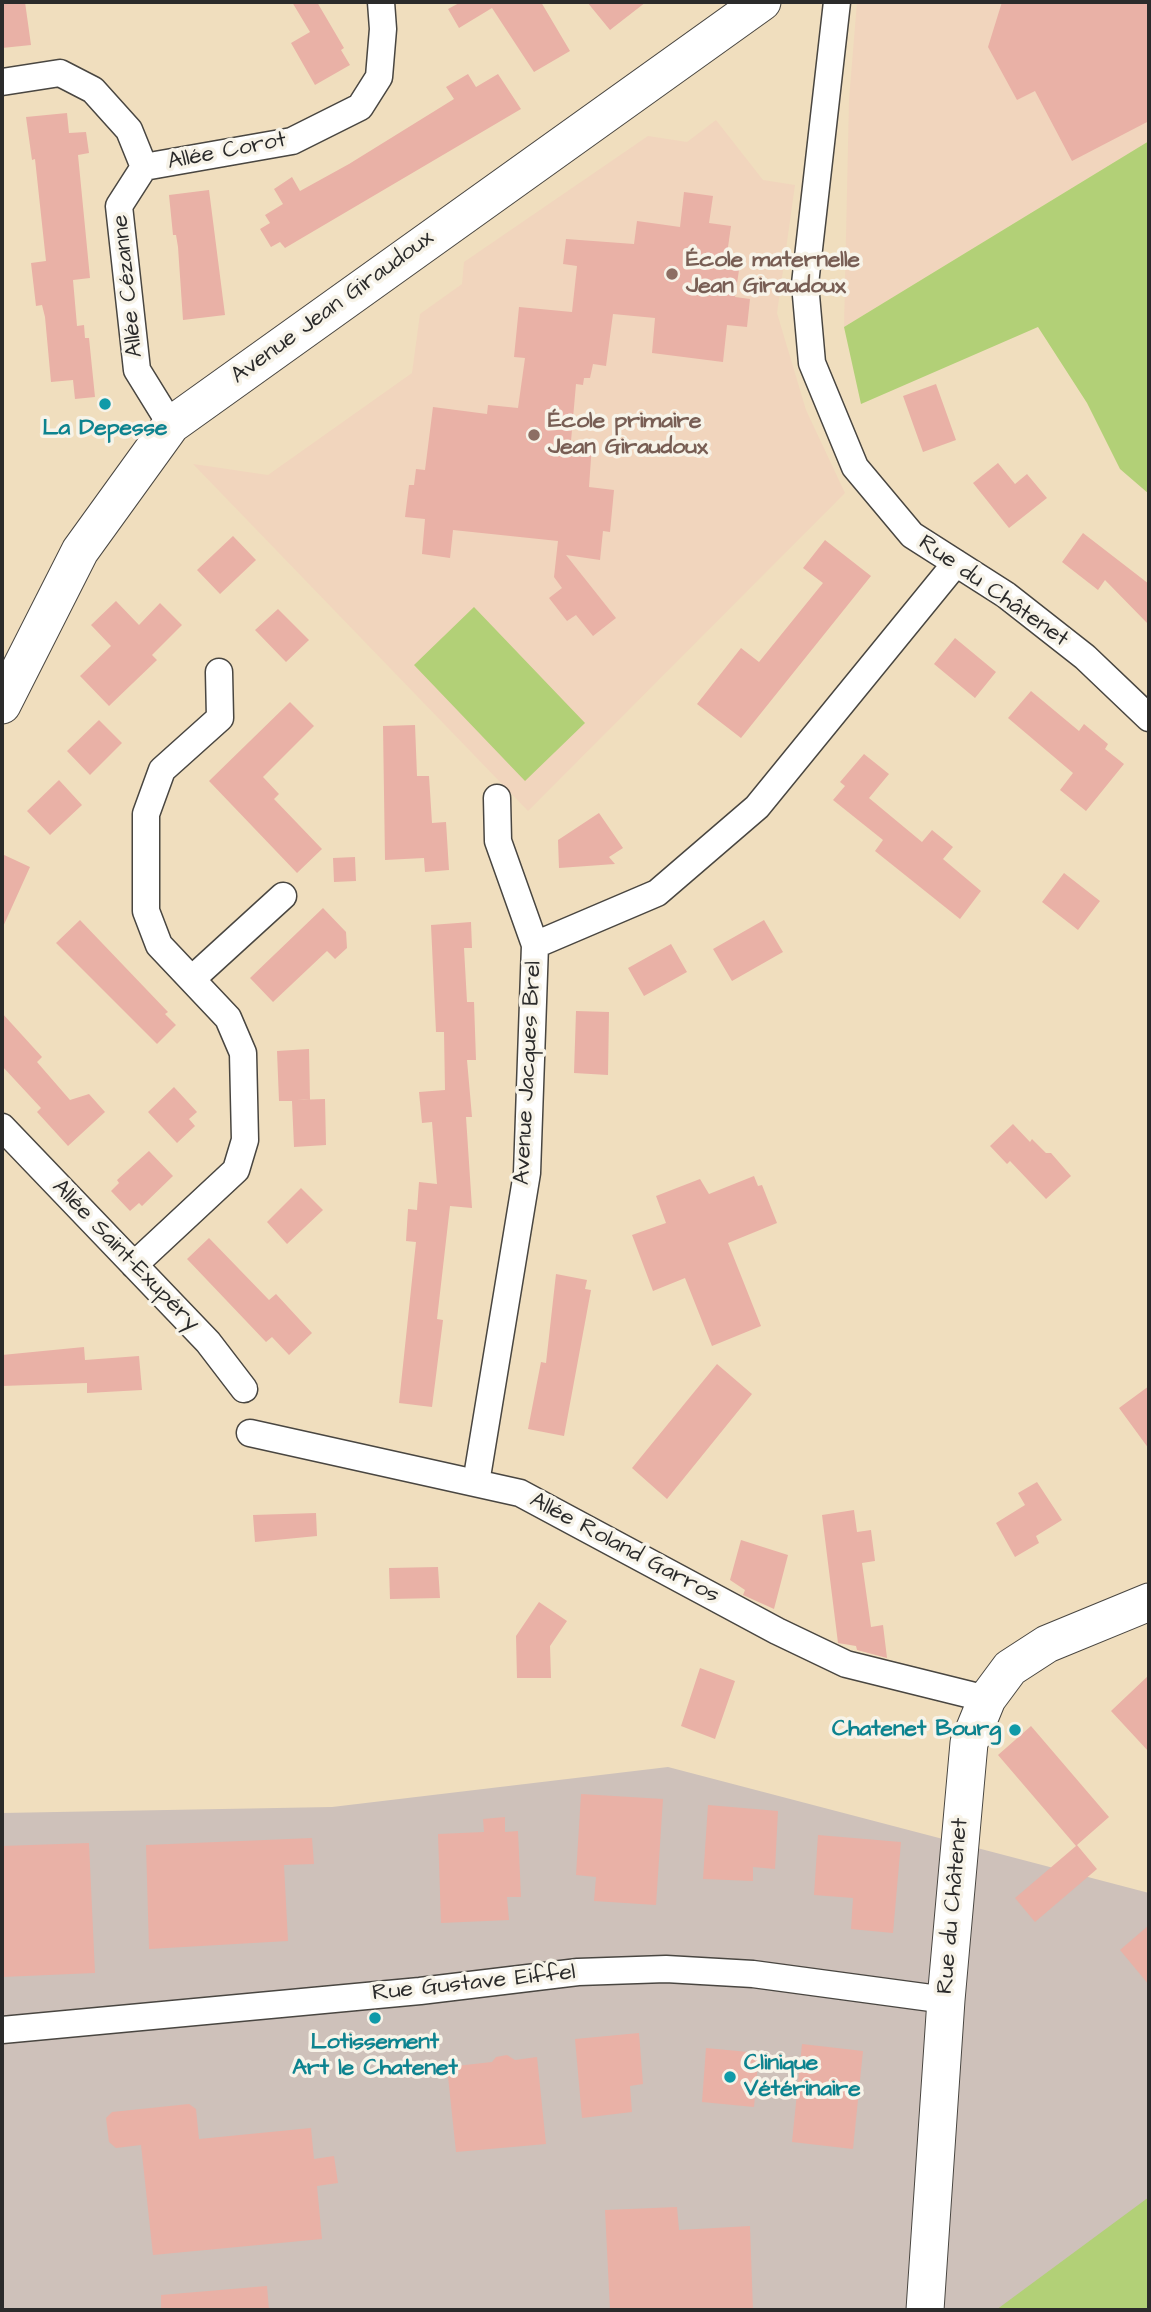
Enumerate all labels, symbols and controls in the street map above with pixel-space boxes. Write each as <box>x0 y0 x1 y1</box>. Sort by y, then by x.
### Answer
street label: Allée Corot <box>165 127 289 177</box>
street label: Allée Cézanne <box>108 213 150 359</box>
street label: Avenue Jean Giraudoux <box>226 225 440 391</box>
place label: École maternelle Jean Giraudoux <box>686 247 860 301</box>
marker: École maternelle Jean Giraudoux <box>664 266 680 282</box>
marker: La Depesse <box>97 396 113 412</box>
place label: École primaire Jean Giraudoux <box>548 408 708 462</box>
place label: La Depesse <box>43 415 167 443</box>
marker: École primaire Jean Giraudoux <box>526 427 542 443</box>
street label: Rue du Châtenet <box>913 530 1073 654</box>
street label: Avenue Jacques Brel <box>509 960 549 1186</box>
street label: Allée Saint-Exupéry <box>45 1174 205 1338</box>
street label: Allée Roland Garros <box>525 1487 723 1611</box>
place label: Chatenet Bourg <box>832 1716 1001 1744</box>
marker: Chatenet Bourg <box>1007 1722 1023 1738</box>
street label: Rue du Châtenet <box>933 1817 975 1995</box>
street label: Rue Gustave Eiffel <box>371 1960 577 2008</box>
marker: Lotissement Art le Chatenet <box>367 2010 383 2026</box>
place label: Lotissement Art le Chatenet <box>292 2029 458 2083</box>
place label: Clinique Vétérinaire <box>744 2050 861 2104</box>
marker: Clinique Vétérinaire <box>722 2069 738 2085</box>

